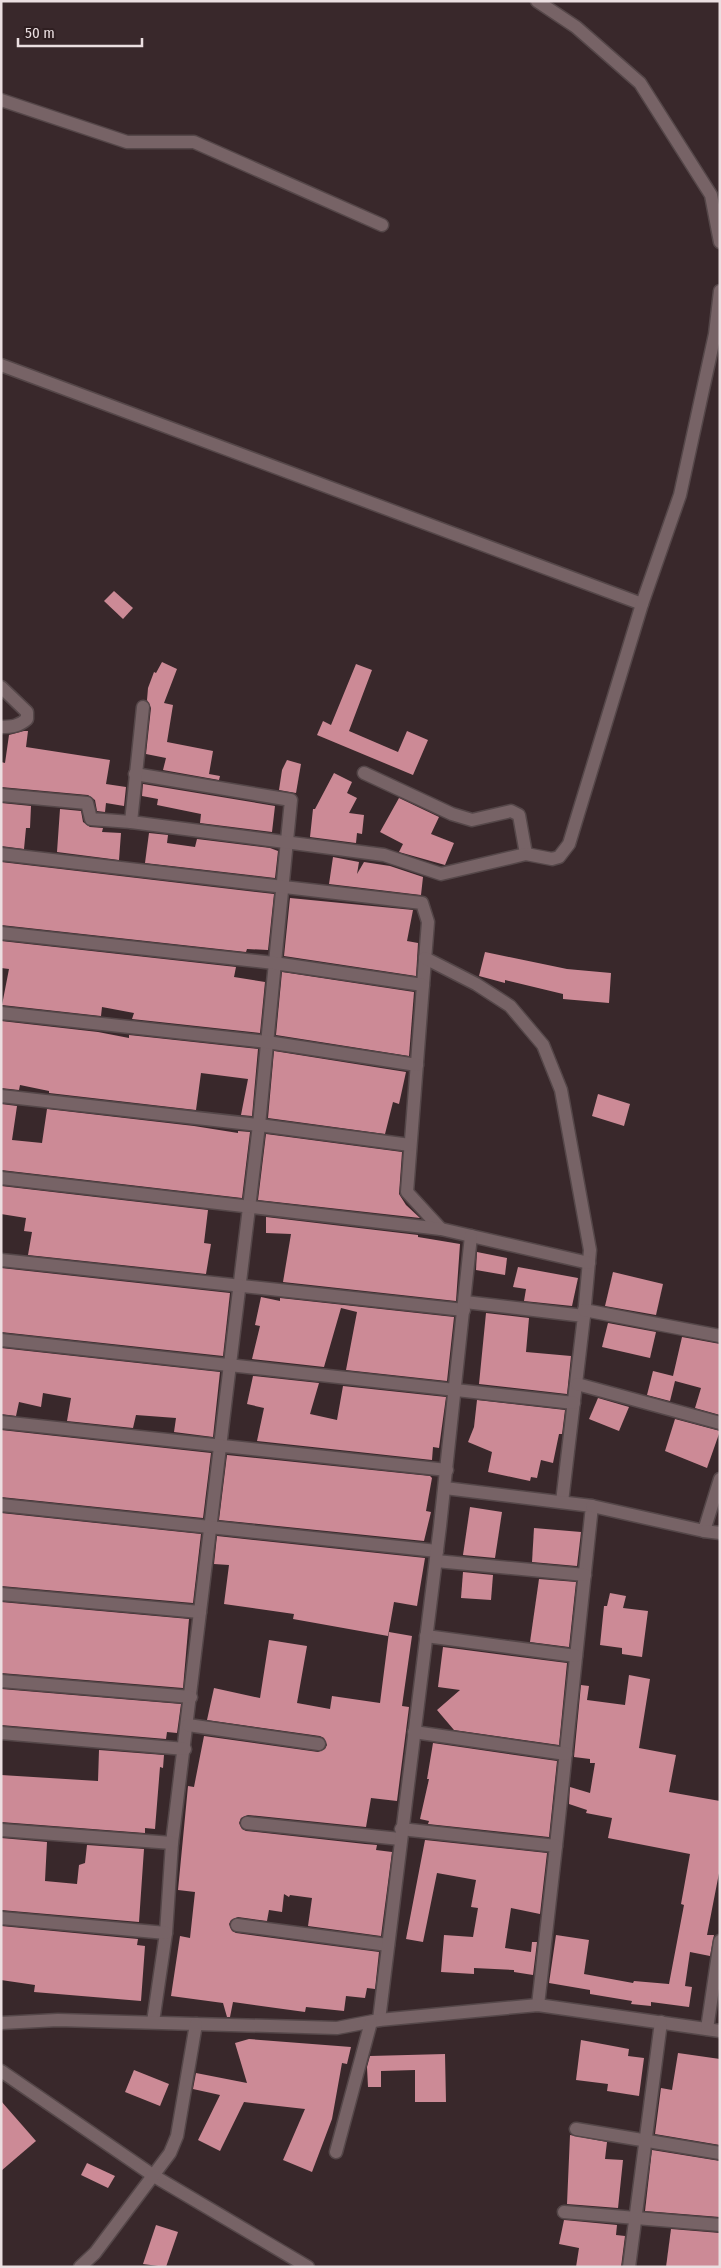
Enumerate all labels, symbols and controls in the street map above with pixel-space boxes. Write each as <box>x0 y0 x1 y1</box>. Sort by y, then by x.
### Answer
scale bar <box>18 15 141 47</box>
text: 50 m <box>25 24 55 42</box>

